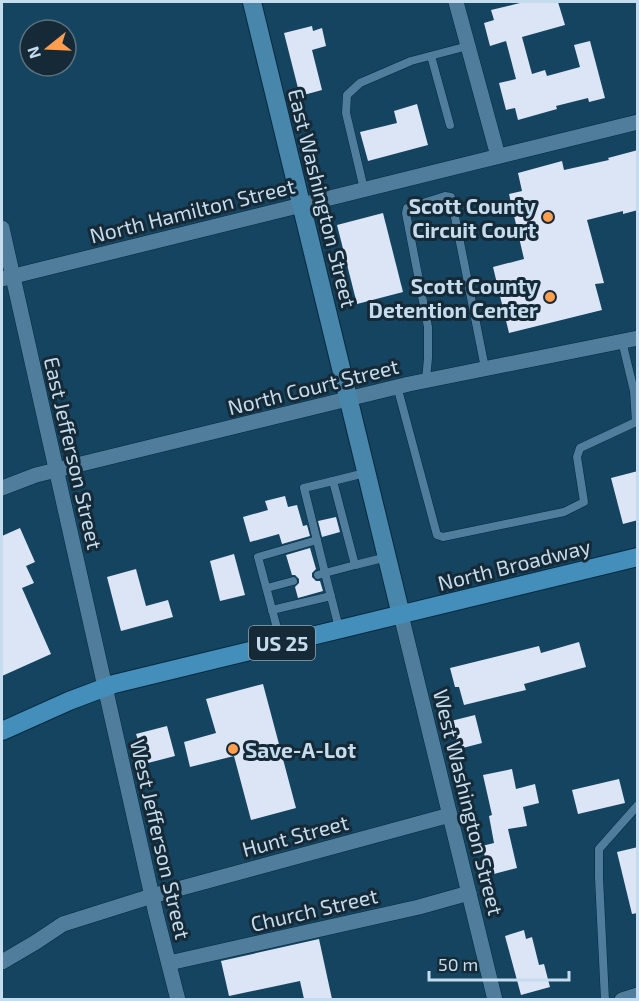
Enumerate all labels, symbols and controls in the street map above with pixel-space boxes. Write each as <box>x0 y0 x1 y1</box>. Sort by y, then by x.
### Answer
north arrow <box>18 18 78 78</box>
text: N <box>22 44 44 61</box>
street label: East Washington Street <box>284 86 362 310</box>
street label: North Hamilton Street <box>87 172 297 248</box>
place label: Scott County Circuit Court <box>409 193 536 242</box>
marker: Scott County Circuit Court <box>541 210 555 224</box>
place label: Scott County Detention Center <box>369 273 538 322</box>
marker: Scott County Detention Center <box>543 290 557 304</box>
street label: North Court Street <box>225 353 401 419</box>
street label: East Jefferson Street <box>40 354 108 552</box>
street label: North Broadway <box>435 533 593 595</box>
road number: US 25 <box>249 626 315 660</box>
street label: West Washington Street <box>429 686 509 918</box>
street label: West Jefferson Street <box>126 737 196 941</box>
place label: Save-A-Lot <box>245 737 356 762</box>
marker: Save-A-Lot <box>226 742 240 756</box>
street label: Hunt Street <box>239 809 351 861</box>
street label: Church Street <box>248 882 380 936</box>
scale bar <box>429 944 568 982</box>
text: 50 m <box>438 953 478 975</box>

